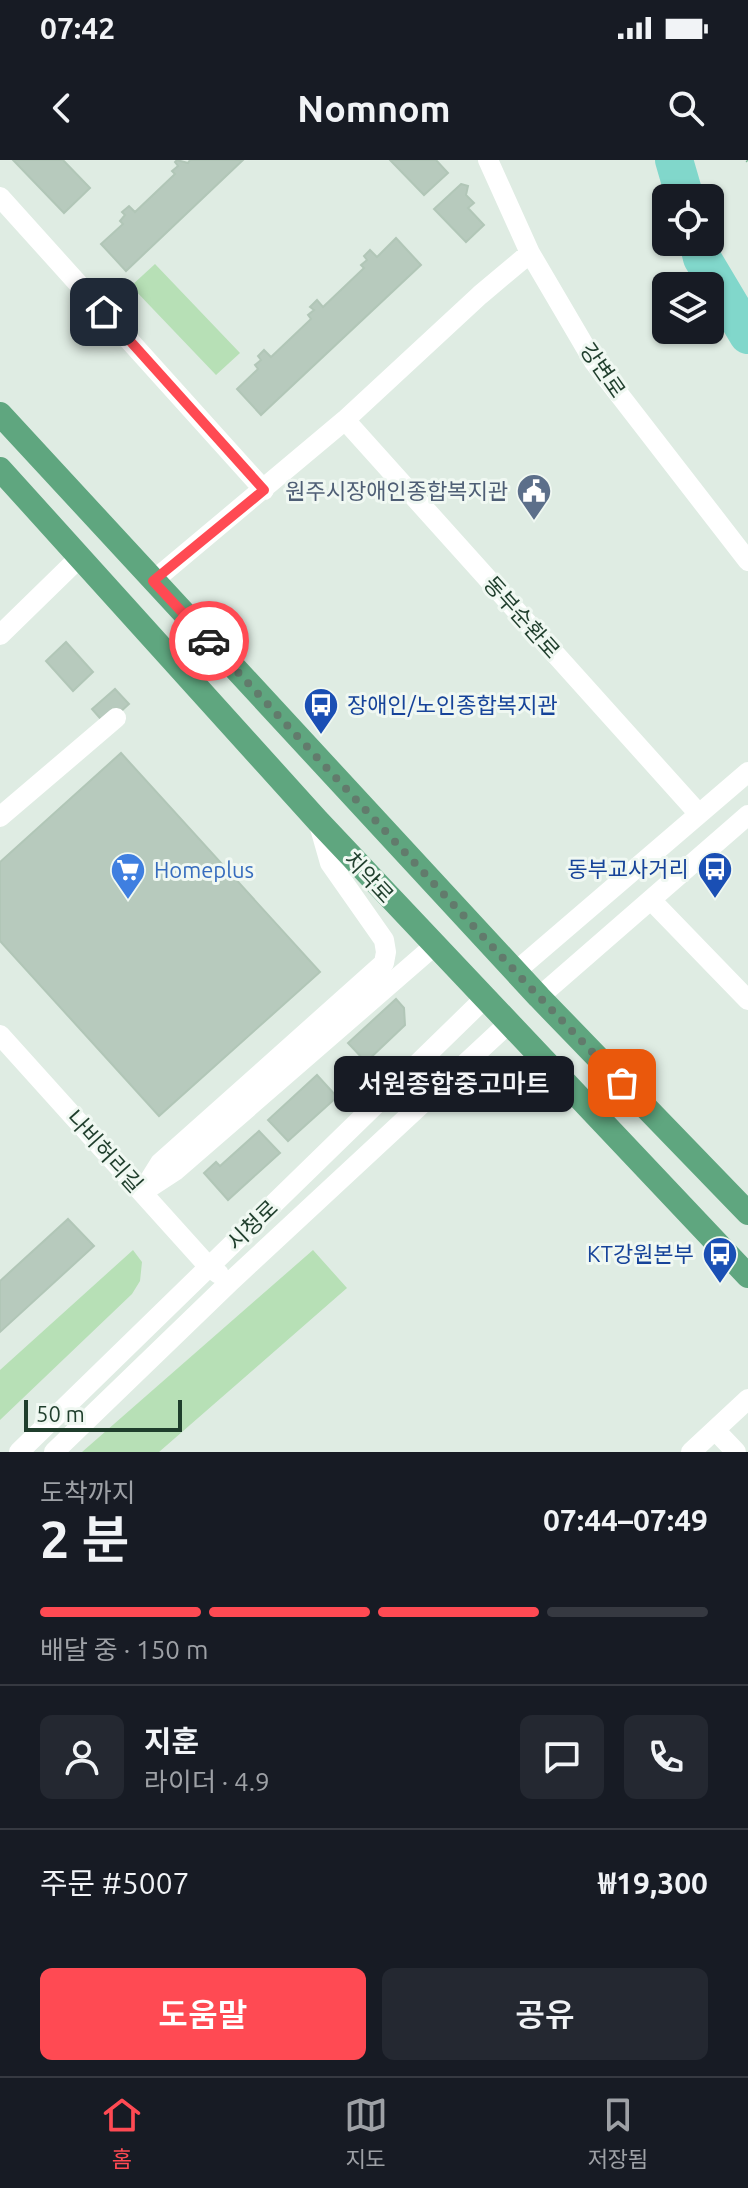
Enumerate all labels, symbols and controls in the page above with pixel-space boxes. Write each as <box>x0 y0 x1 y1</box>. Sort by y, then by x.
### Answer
text: 07:42 <box>40 11 115 45</box>
icon: back <box>40 86 84 130</box>
icon: search <box>664 86 708 130</box>
text: Nomnom <box>297 88 451 129</box>
map controls <box>652 184 724 344</box>
button: locate <box>652 184 724 256</box>
button: layers <box>652 272 724 344</box>
pin <box>70 278 138 346</box>
icon: home <box>82 290 126 334</box>
street label: 강변로 <box>576 338 631 402</box>
public building icon: 원주시장애인종합복지관 <box>515 472 553 522</box>
place label: 원주시장애인종합복지관 <box>285 478 508 503</box>
street label: 동부순환로 <box>479 571 566 663</box>
courier <box>169 601 249 681</box>
icon: car <box>187 619 231 663</box>
bus stop icon: 장애인/노인종합복지관 <box>302 686 340 736</box>
place label: 장애인/노인종합복지관 <box>347 692 558 717</box>
street label: 치악로 <box>340 846 399 907</box>
bus stop icon: 동부교사거리 <box>696 850 734 900</box>
supermarket icon: Homeplus <box>109 851 147 901</box>
place label: 동부교사거리 <box>568 856 689 881</box>
place label: Homeplus <box>154 857 254 882</box>
pin <box>588 1049 656 1117</box>
callout: 서원종합중고마트 <box>334 1055 574 1111</box>
icon: bag <box>600 1061 644 1105</box>
text: 서원종합중고마트 <box>358 1069 550 1098</box>
street label: 나비허리길 <box>62 1105 149 1197</box>
street label: 시청로 <box>221 1195 282 1255</box>
bus stop icon: KT강원본부 <box>701 1235 739 1285</box>
place label: KT강원본부 <box>587 1241 694 1266</box>
scale bar <box>24 1396 182 1432</box>
text: 50 m <box>36 1401 85 1426</box>
text: 도착까지 <box>40 1478 136 1507</box>
text: 07:44–07:49 <box>543 1503 708 1537</box>
text: 2 분 <box>40 1510 130 1568</box>
text: 배달 중 · 150 m <box>40 1635 208 1664</box>
button: person <box>40 1715 124 1799</box>
button: chat <box>520 1715 604 1799</box>
button: phone <box>624 1715 708 1799</box>
text: 지훈 <box>144 1724 199 1758</box>
text: 라이더 · 4.9 <box>144 1767 270 1796</box>
text: 주문 #5007 <box>40 1866 190 1900</box>
text: ₩19,300 <box>598 1866 708 1900</box>
button: 도움말 <box>40 1968 366 2060</box>
button: 공유 <box>382 1968 708 2060</box>
tab: 홈 <box>100 2093 144 2173</box>
tab: 지도 <box>344 2093 388 2173</box>
tab: 저장됨 <box>587 2093 648 2173</box>

